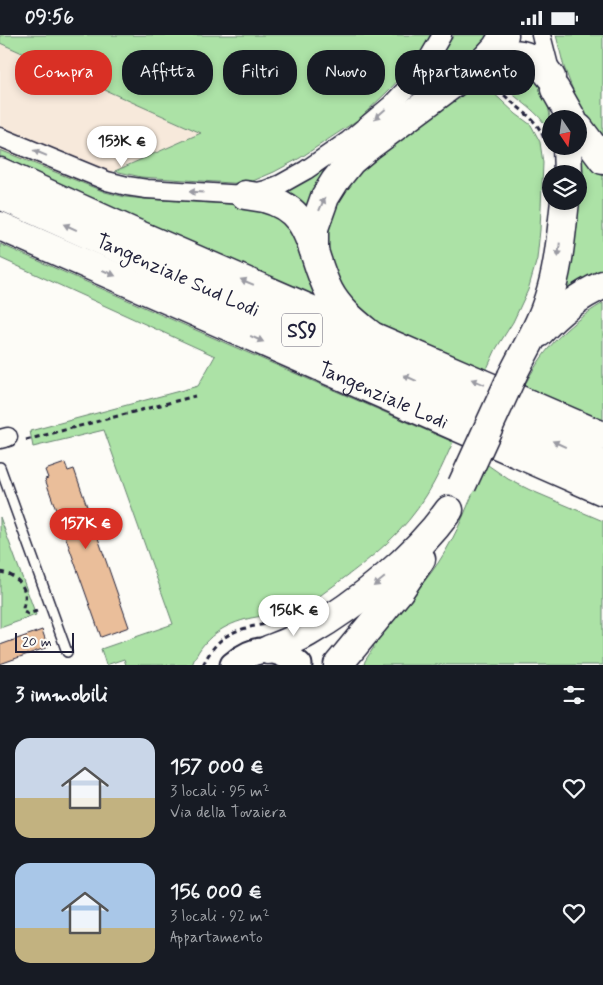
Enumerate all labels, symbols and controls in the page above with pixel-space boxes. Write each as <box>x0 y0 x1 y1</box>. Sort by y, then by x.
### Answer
text: 09:56 <box>25 5 74 30</box>
chip: Compra <box>15 50 112 95</box>
chip: Affitta <box>122 50 213 95</box>
chip: Filtri <box>223 50 297 95</box>
chip: Nuovo <box>307 50 385 95</box>
chip: Appartamento <box>395 50 535 95</box>
one-way arrow <box>375 108 387 120</box>
north arrow <box>542 110 588 155</box>
map controls <box>542 110 587 210</box>
pin: 153K € <box>81 125 163 168</box>
text: 153K € <box>98 131 146 152</box>
one-way arrow <box>32 149 47 157</box>
button: layers <box>542 165 587 210</box>
one-way arrow <box>188 188 204 196</box>
one-way arrow <box>319 197 327 211</box>
one-way arrow <box>63 222 77 230</box>
street label: Tangenziale Sud Lodi <box>91 228 263 324</box>
one-way arrow <box>555 242 563 258</box>
one-way arrow <box>102 270 116 278</box>
one-way arrow <box>240 277 254 285</box>
road number: SS9 <box>282 313 322 347</box>
one-way arrow <box>250 335 264 343</box>
street label: Tangenziale Lodi <box>314 356 452 436</box>
one-way arrow <box>403 374 417 382</box>
one-way arrow <box>471 377 485 385</box>
one-way arrow <box>552 440 566 448</box>
pin: 157K € <box>45 507 127 550</box>
text: 157K € <box>61 513 111 534</box>
one-way arrow <box>373 576 386 587</box>
pin: 156K € <box>253 595 335 637</box>
text: 156K € <box>269 600 319 621</box>
scale bar <box>15 630 74 653</box>
text: 20 m <box>22 633 52 651</box>
text: 3 immobili <box>15 681 108 709</box>
icon: filters <box>560 681 588 709</box>
text: 157 000 € <box>170 753 264 781</box>
icon: home <box>55 758 115 818</box>
icon: heart <box>560 774 588 802</box>
text: 3 locali · 95 m² <box>170 781 270 802</box>
text: Via della Tovaiera <box>170 802 287 823</box>
text: 156 000 € <box>170 878 262 906</box>
icon: home <box>55 883 115 943</box>
icon: heart <box>560 899 588 927</box>
text: 3 locali · 92 m² <box>170 906 270 927</box>
text: Appartamento <box>170 927 263 948</box>

